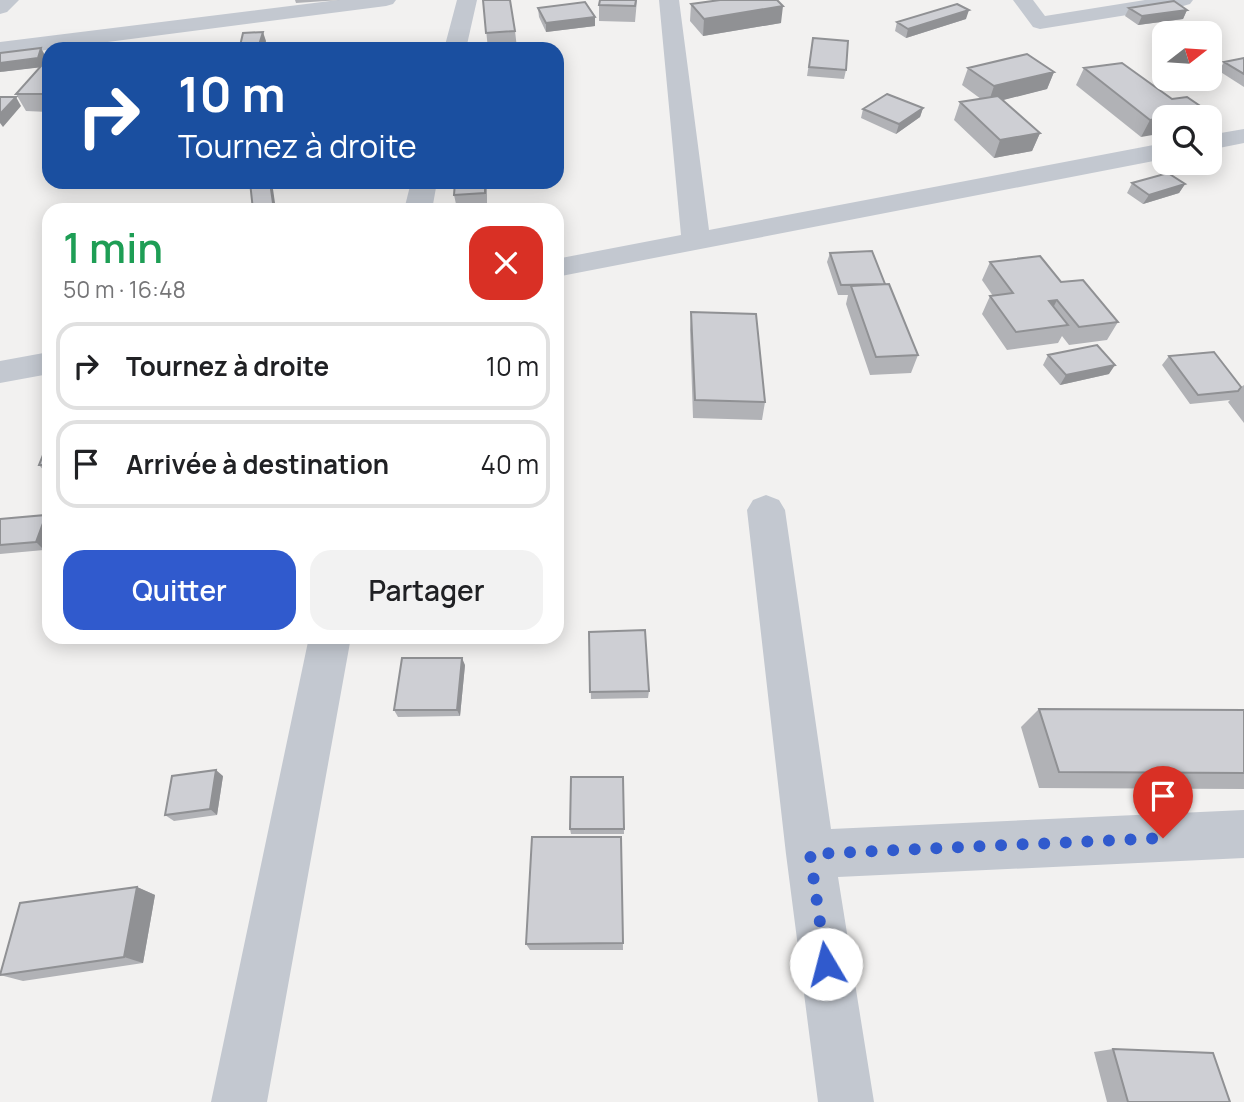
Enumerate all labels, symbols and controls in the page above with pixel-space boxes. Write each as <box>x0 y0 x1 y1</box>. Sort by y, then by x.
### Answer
north arrow <box>1152 21 1222 91</box>
map controls <box>1152 21 1222 175</box>
text: 10 m <box>178 60 286 127</box>
icon: right <box>63 70 154 161</box>
button: search <box>1152 105 1222 175</box>
text: Tournez à droite <box>178 124 417 168</box>
text: 1 min <box>63 218 163 276</box>
button: close <box>469 226 543 300</box>
text: 50 m · 16:48 <box>63 273 186 305</box>
icon: right <box>67 347 105 385</box>
text: Tournez à droite <box>126 348 329 384</box>
text: 10 m <box>486 348 539 384</box>
icon: arrive <box>67 445 105 483</box>
text: Arrivée à destination <box>126 446 389 482</box>
text: 40 m <box>481 446 539 482</box>
button: Quitter <box>63 550 296 630</box>
button: Partager <box>310 550 543 630</box>
pin <box>1133 766 1193 838</box>
icon: arrive <box>1144 777 1182 815</box>
position arrow <box>789 927 863 1001</box>

